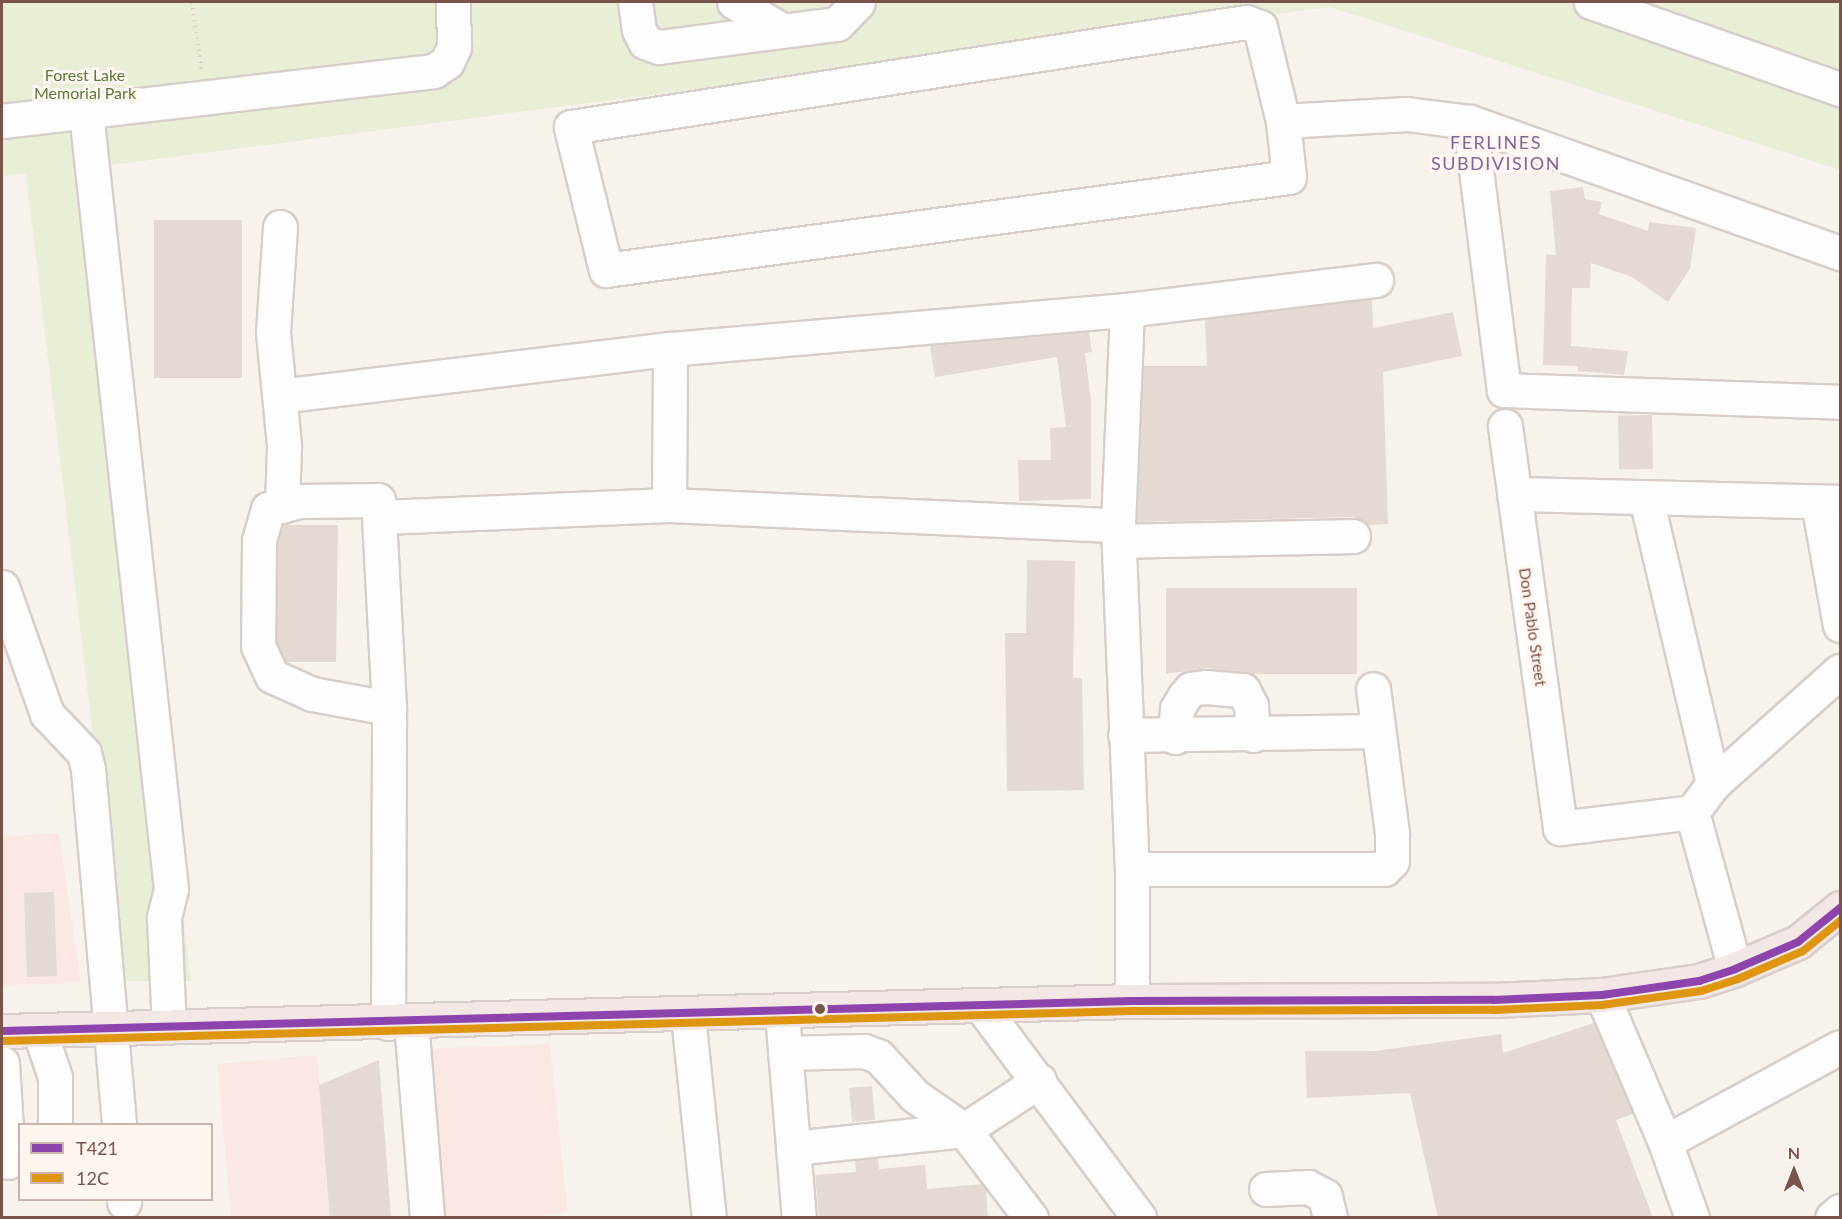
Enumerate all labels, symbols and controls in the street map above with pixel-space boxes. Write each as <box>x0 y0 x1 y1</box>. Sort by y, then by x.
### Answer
park label: Forest Lake Memorial Park <box>34 65 136 103</box>
district label: FERLINES SUBDIVISION <box>1431 132 1561 174</box>
street label: Don Pablo Street <box>1515 567 1551 687</box>
unlabelled marker <box>814 1003 826 1015</box>
legend <box>18 1123 213 1201</box>
text: T421 <box>76 1137 118 1159</box>
north arrow <box>1764 1141 1824 1201</box>
text: N <box>1788 1143 1800 1162</box>
text: 12C <box>76 1167 109 1189</box>

